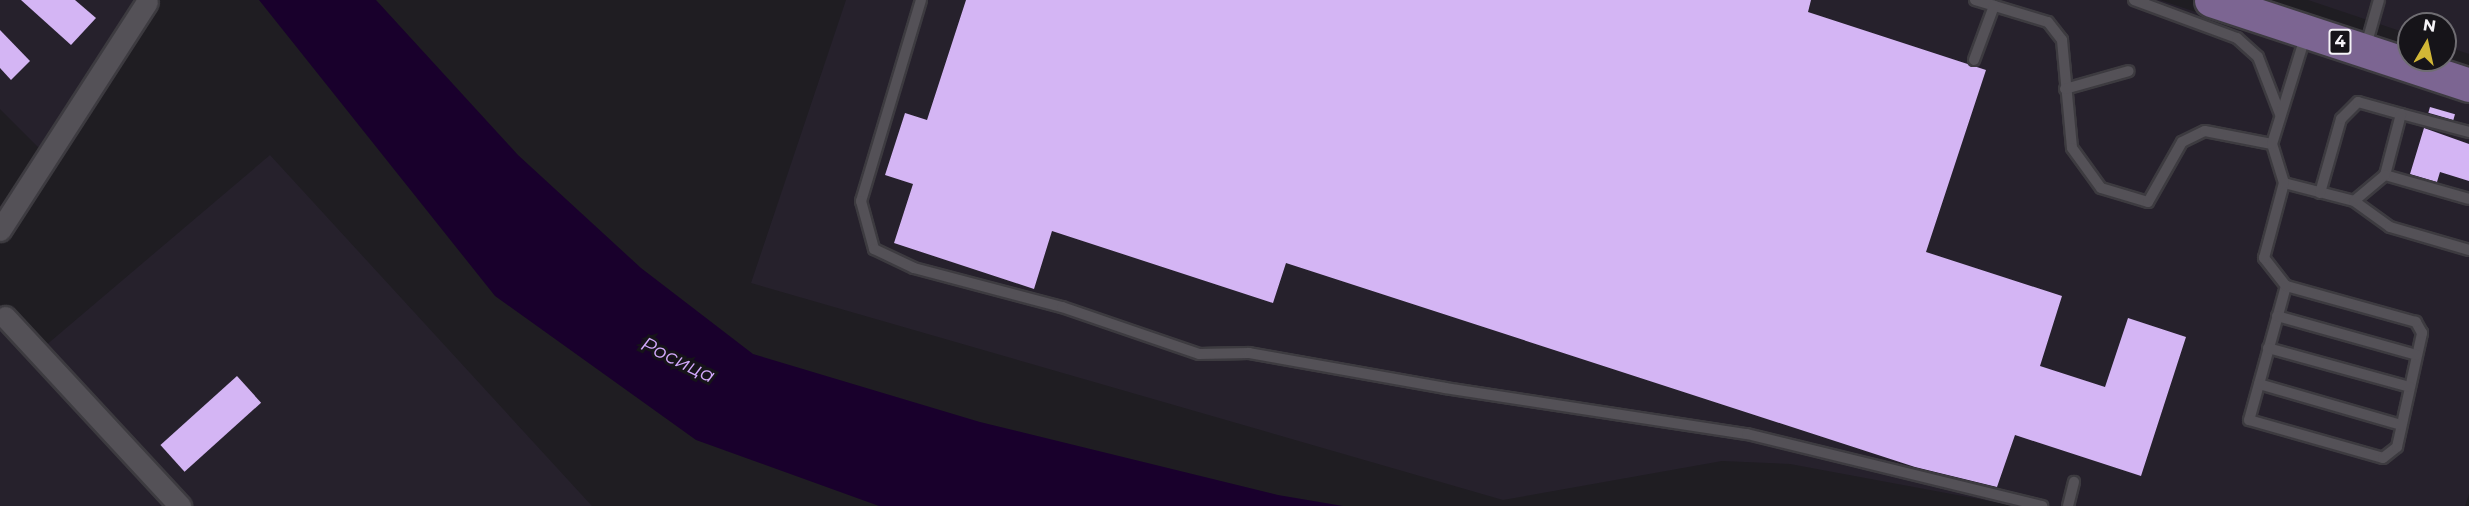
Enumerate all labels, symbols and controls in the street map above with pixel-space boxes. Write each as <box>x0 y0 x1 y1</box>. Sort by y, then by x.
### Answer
north arrow <box>2397 12 2457 72</box>
text: N <box>2422 15 2437 36</box>
road number: 4 <box>2328 29 2352 55</box>
water label: Росица <box>637 332 719 388</box>

